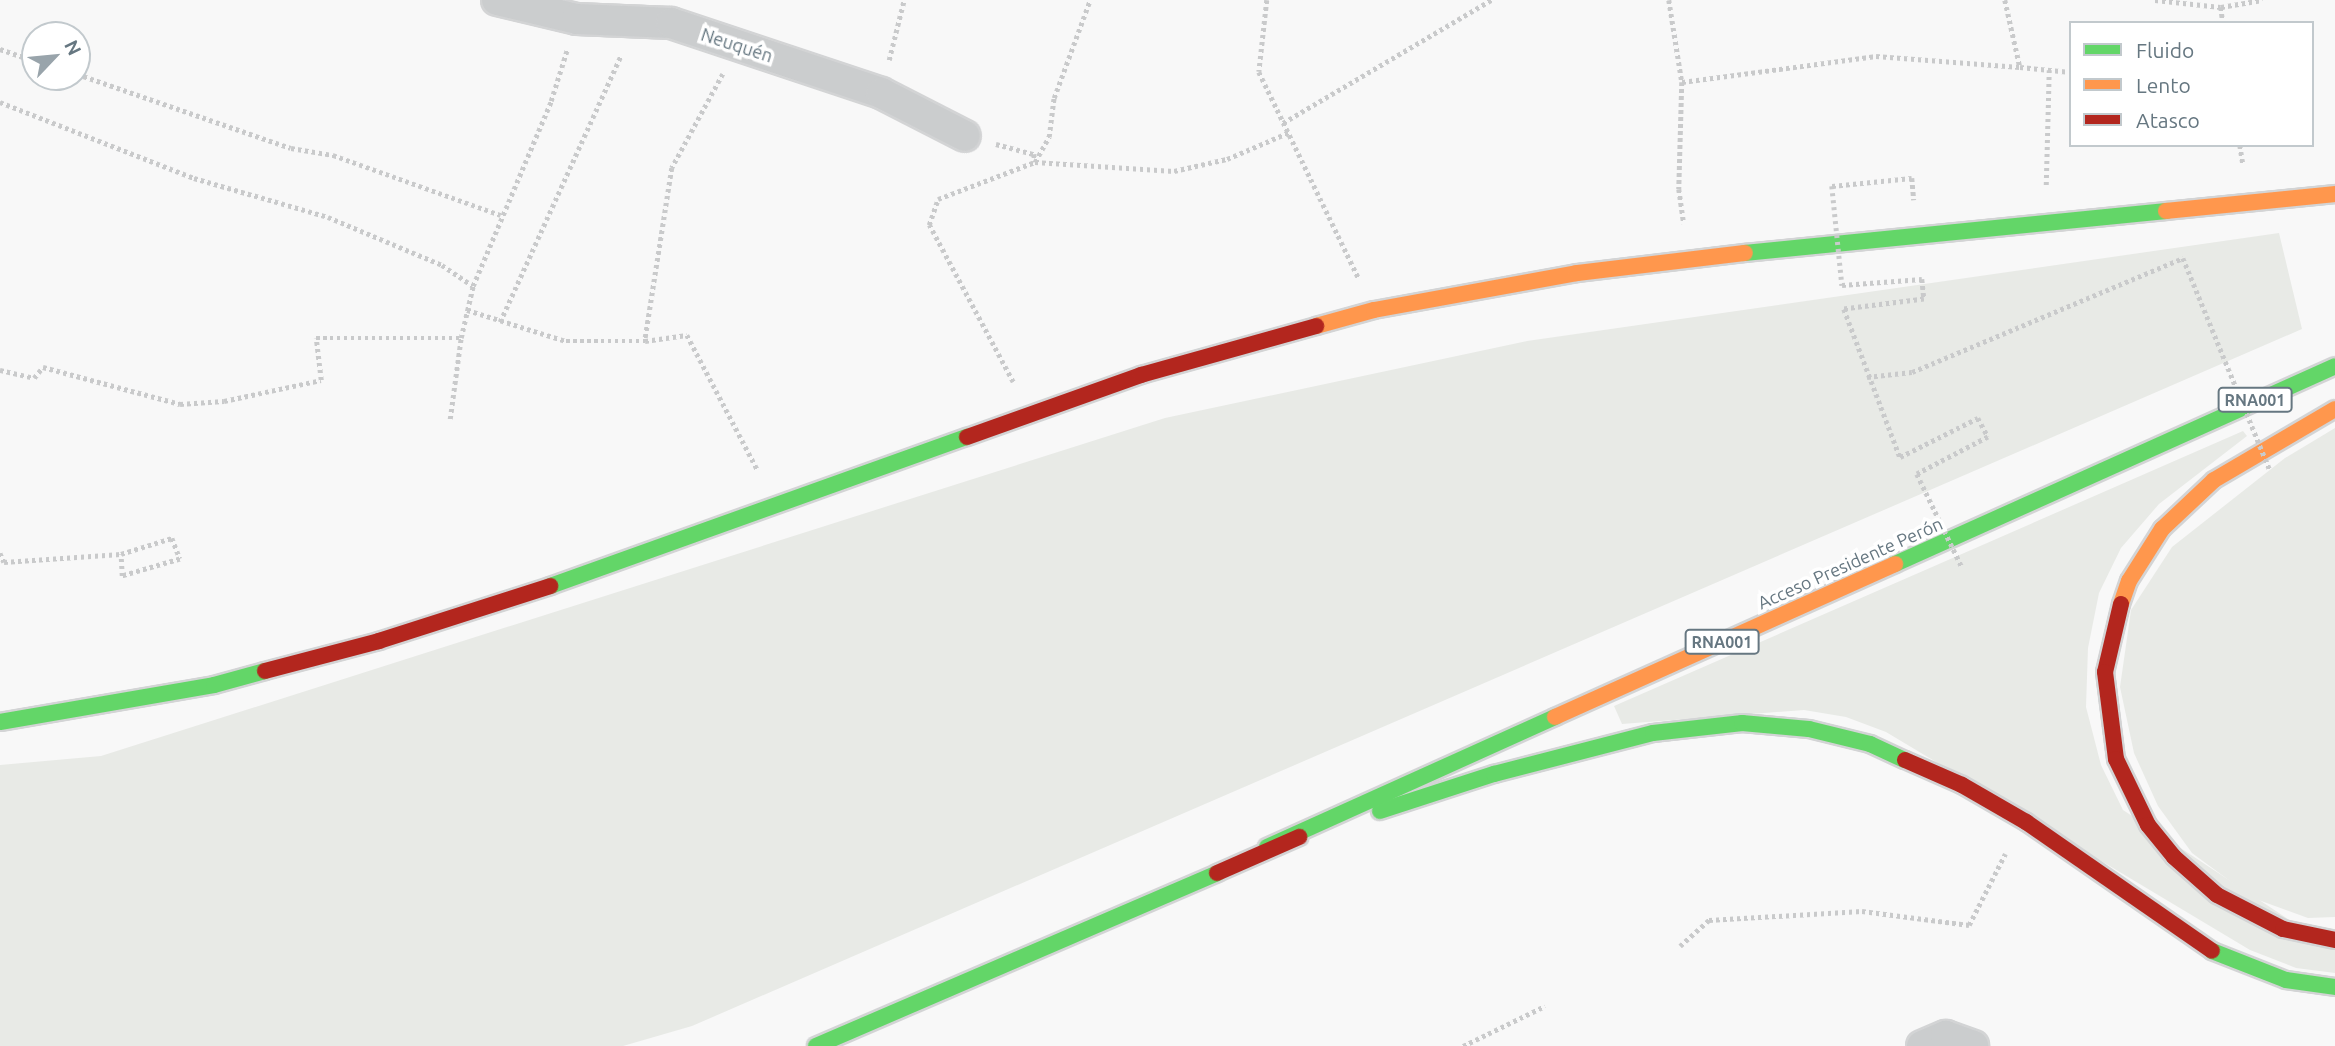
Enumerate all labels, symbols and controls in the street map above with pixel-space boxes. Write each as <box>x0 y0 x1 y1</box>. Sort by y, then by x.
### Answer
north arrow <box>21 21 91 91</box>
legend <box>2069 21 2314 147</box>
street label: Neuquén <box>698 23 776 67</box>
text: N <box>60 36 86 59</box>
text: Fluido <box>2136 38 2194 62</box>
text: Lento <box>2136 73 2191 97</box>
text: Atasco <box>2136 108 2200 132</box>
road number: RNA001 <box>2216 388 2294 412</box>
street label: Acceso Presidente Perón <box>1754 512 1946 614</box>
road number: RNA001 <box>1684 629 1760 654</box>

